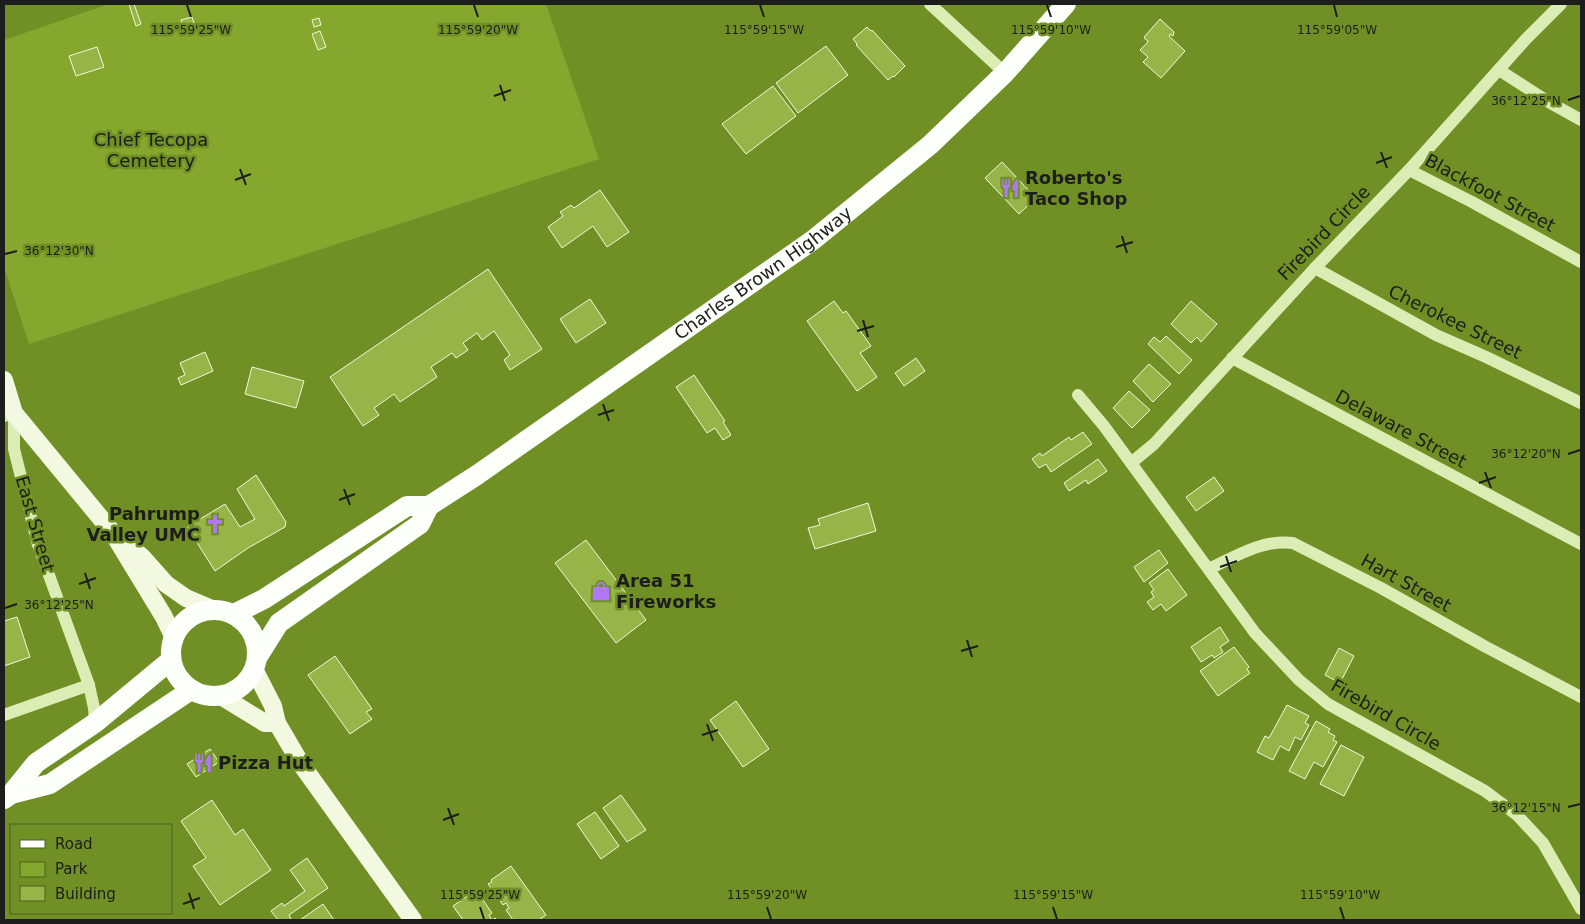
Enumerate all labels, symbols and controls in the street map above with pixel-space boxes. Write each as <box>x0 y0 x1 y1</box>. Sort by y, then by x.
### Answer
text: 115°59'25"W <box>151 23 231 37</box>
text: 115°59'20"W <box>438 23 518 37</box>
text: 115°59'15"W <box>724 23 804 37</box>
text: 115°59'10"W <box>1011 23 1091 37</box>
text: 115°59'05"W <box>1297 23 1377 37</box>
text: 36°12'25"N <box>1491 94 1561 108</box>
park label: Chief Tecopa Cemetery <box>94 129 208 171</box>
street label: Blackfoot Street <box>1421 149 1559 236</box>
place label: Roberto's Taco Shop <box>1025 167 1128 209</box>
restaurant icon: Roberto's Taco Shop <box>999 177 1021 199</box>
street label: Firebird Circle <box>1273 181 1374 284</box>
street label: Charles Brown Highway <box>670 202 856 344</box>
text: 36°12'30"N <box>24 244 94 258</box>
street label: Cherokee Street <box>1385 280 1525 363</box>
street label: Delaware Street <box>1332 385 1470 472</box>
text: 36°12'20"N <box>1491 447 1561 461</box>
street label: East Street <box>12 473 59 574</box>
place label: Pahrump Valley UMC <box>87 503 200 545</box>
church icon: Pahrump Valley UMC <box>204 513 226 535</box>
street label: Hart Street <box>1358 549 1455 616</box>
place label: Area 51 Fireworks <box>616 570 716 612</box>
shop icon: Area 51 Fireworks <box>590 580 612 602</box>
text: 36°12'25"N <box>24 598 94 612</box>
street label: Firebird Circle <box>1328 675 1445 754</box>
restaurant icon: Pizza Hut <box>192 752 214 774</box>
place label: Pizza Hut <box>218 752 314 773</box>
text: 36°12'15"N <box>1491 801 1561 815</box>
legend <box>10 824 172 914</box>
text: Road <box>55 835 93 853</box>
text: Park <box>55 860 88 878</box>
text: Building <box>55 885 116 903</box>
text: 115°59'25"W <box>440 888 520 902</box>
text: 115°59'20"W <box>727 888 807 902</box>
text: 115°59'15"W <box>1013 888 1093 902</box>
text: 115°59'10"W <box>1300 888 1380 902</box>

